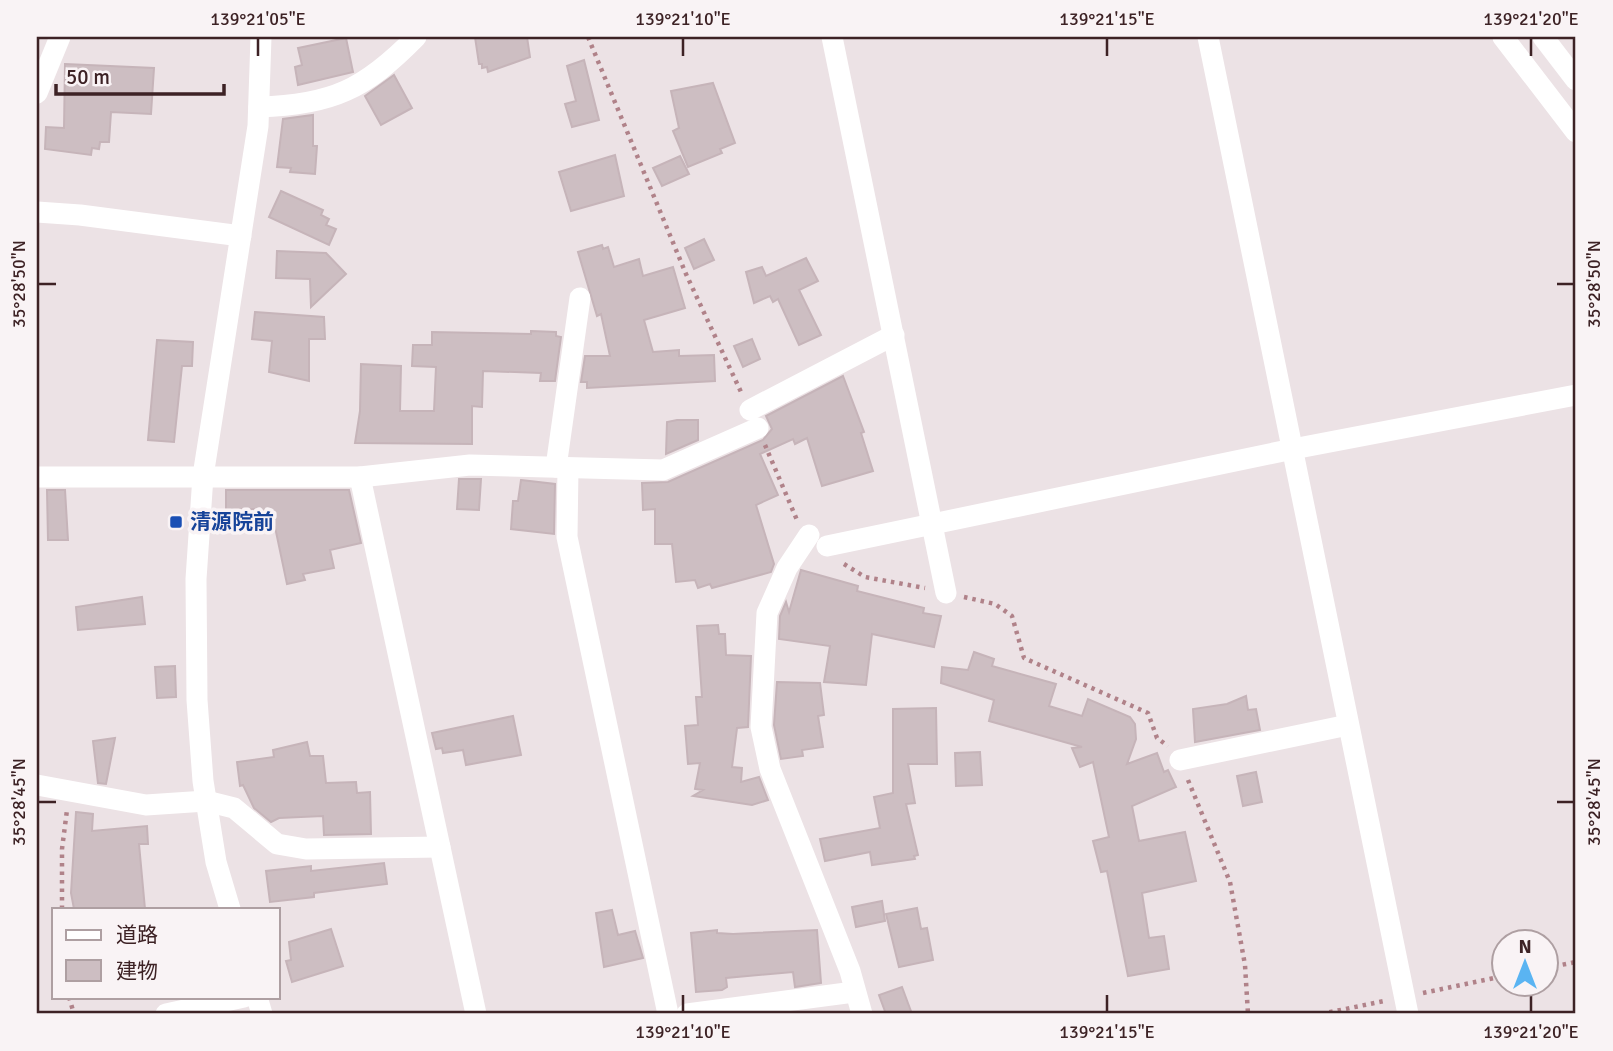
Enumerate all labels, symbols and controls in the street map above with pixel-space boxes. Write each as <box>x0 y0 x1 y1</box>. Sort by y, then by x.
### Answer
text: 139°21'05"E <box>210 8 306 30</box>
text: 139°21'10"E <box>635 8 731 30</box>
text: 139°21'15"E <box>1059 8 1155 30</box>
text: 139°21'20"E <box>1483 8 1579 30</box>
scale bar <box>56 52 224 96</box>
text: 50 m <box>66 64 110 90</box>
text: 35°28'50"N <box>8 240 30 328</box>
text: 35°28'50"N <box>1583 240 1605 328</box>
place label: 清源院前 <box>190 509 274 535</box>
marker: 清源院前 <box>168 514 184 530</box>
text: 35°28'45"N <box>8 758 30 846</box>
text: 35°28'45"N <box>1583 758 1605 846</box>
legend <box>52 908 280 998</box>
text: 道路 <box>116 922 158 948</box>
north arrow <box>1490 928 1560 998</box>
text: N <box>1518 935 1532 959</box>
text: 建物 <box>116 958 158 984</box>
text: 139°21'10"E <box>635 1021 731 1043</box>
text: 139°21'15"E <box>1059 1021 1155 1043</box>
text: 139°21'20"E <box>1483 1021 1579 1043</box>

